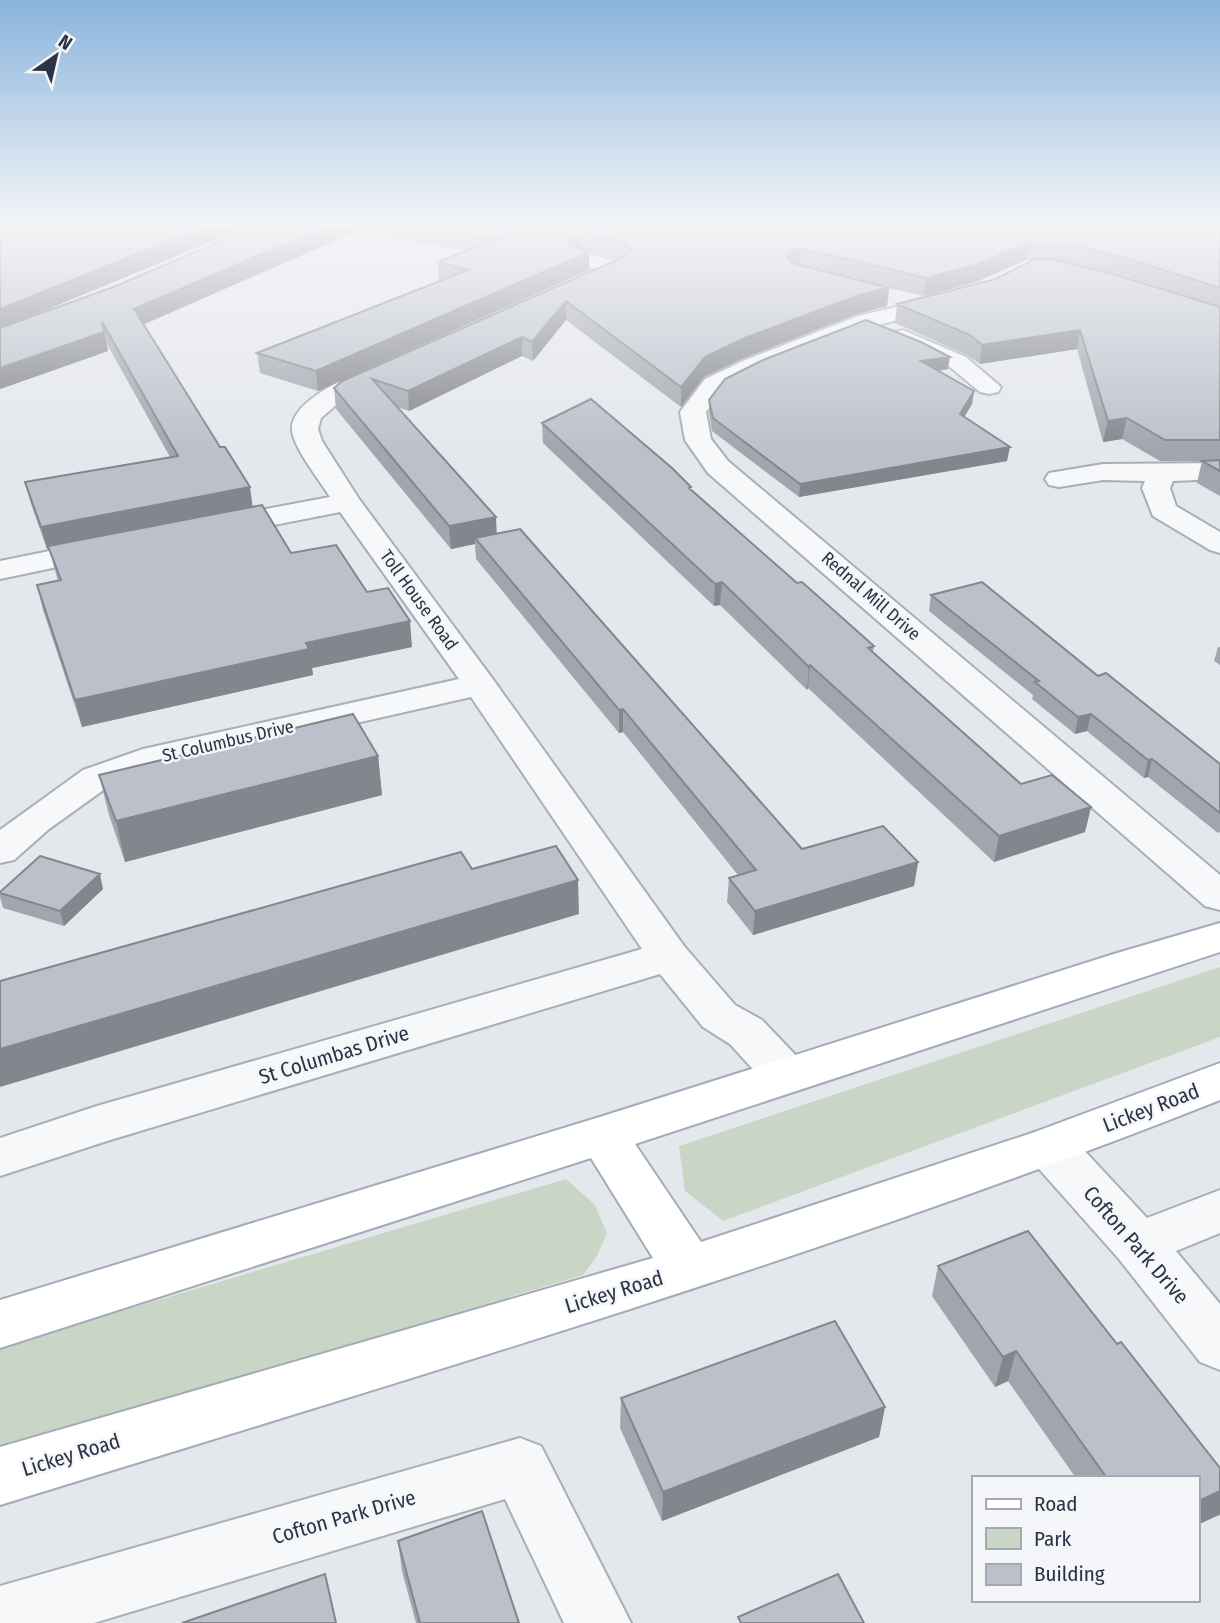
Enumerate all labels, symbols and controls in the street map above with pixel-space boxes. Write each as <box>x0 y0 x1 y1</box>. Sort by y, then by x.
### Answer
north arrow <box>21 21 91 91</box>
text: N <box>54 30 76 55</box>
street label: Toll House Road <box>375 546 463 654</box>
street label: Rednal Mill Drive <box>817 547 925 645</box>
street label: St Columbus Drive <box>160 715 296 767</box>
street label: St Columbas Drive <box>256 1020 412 1090</box>
street label: Lickey Road <box>1099 1078 1203 1138</box>
street label: Cofton Park Drive <box>1078 1181 1194 1309</box>
street label: Lickey Road <box>562 1265 666 1319</box>
street label: Lickey Road <box>19 1428 123 1482</box>
legend <box>972 1476 1199 1602</box>
street label: Cofton Park Drive <box>269 1484 419 1550</box>
text: Road <box>1034 1491 1078 1517</box>
text: Park <box>1034 1526 1072 1552</box>
text: Building <box>1034 1561 1105 1587</box>

